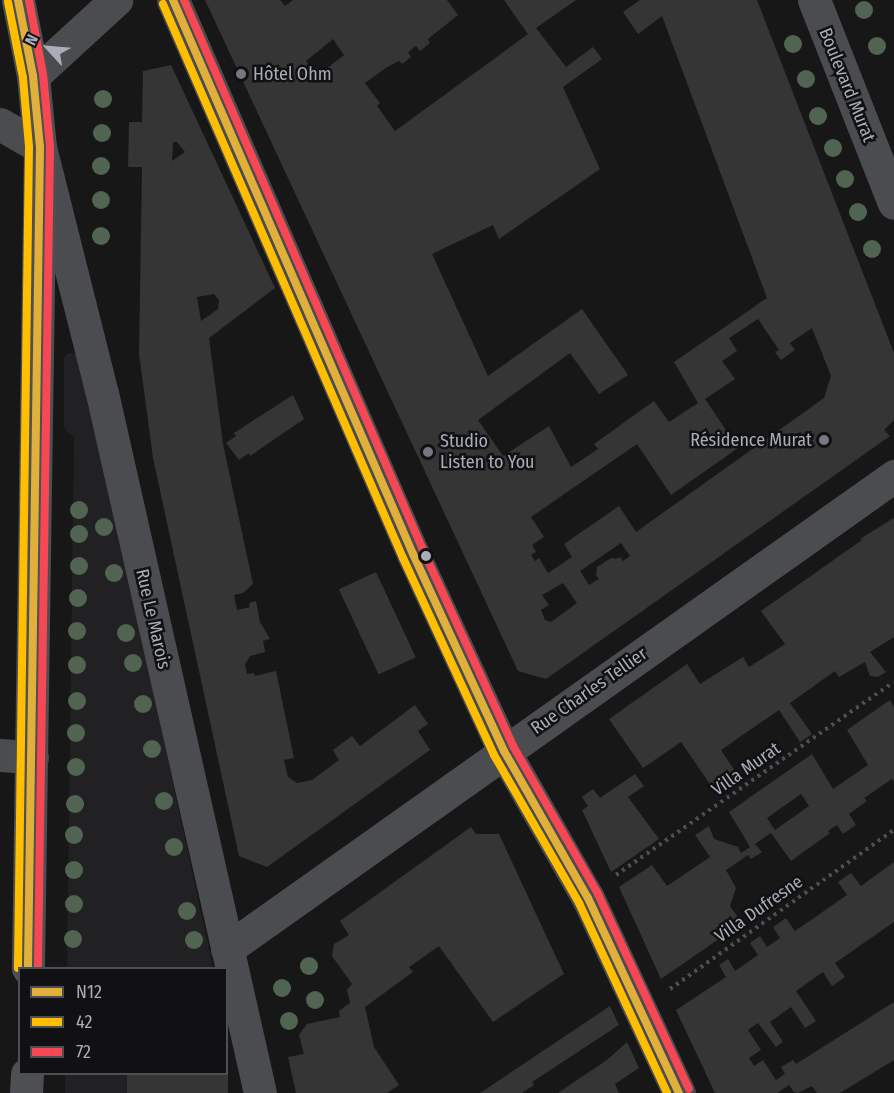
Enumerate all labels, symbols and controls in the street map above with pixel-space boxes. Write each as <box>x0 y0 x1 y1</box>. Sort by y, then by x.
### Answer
north arrow <box>18 18 78 78</box>
street label: Boulevard Murat <box>814 25 880 145</box>
text: N <box>21 31 42 48</box>
place label: Hôtel Ohm <box>253 63 331 85</box>
marker: Hôtel Ohm <box>234 67 248 81</box>
place label: Résidence Murat <box>690 429 812 451</box>
place label: Studio Listen to You <box>440 431 535 474</box>
marker: Résidence Murat <box>817 433 831 447</box>
marker: Studio Listen to You <box>421 445 435 459</box>
unlabelled marker <box>420 550 432 562</box>
street label: Rue Le Marois <box>131 567 175 671</box>
street label: Rue Charles Tellier <box>527 643 651 739</box>
street label: Villa Murat <box>708 738 784 800</box>
street label: Villa Dufresne <box>711 871 807 947</box>
legend <box>18 967 228 1075</box>
text: N12 <box>76 981 102 1003</box>
text: 42 <box>76 1011 92 1033</box>
text: 72 <box>76 1041 91 1063</box>

